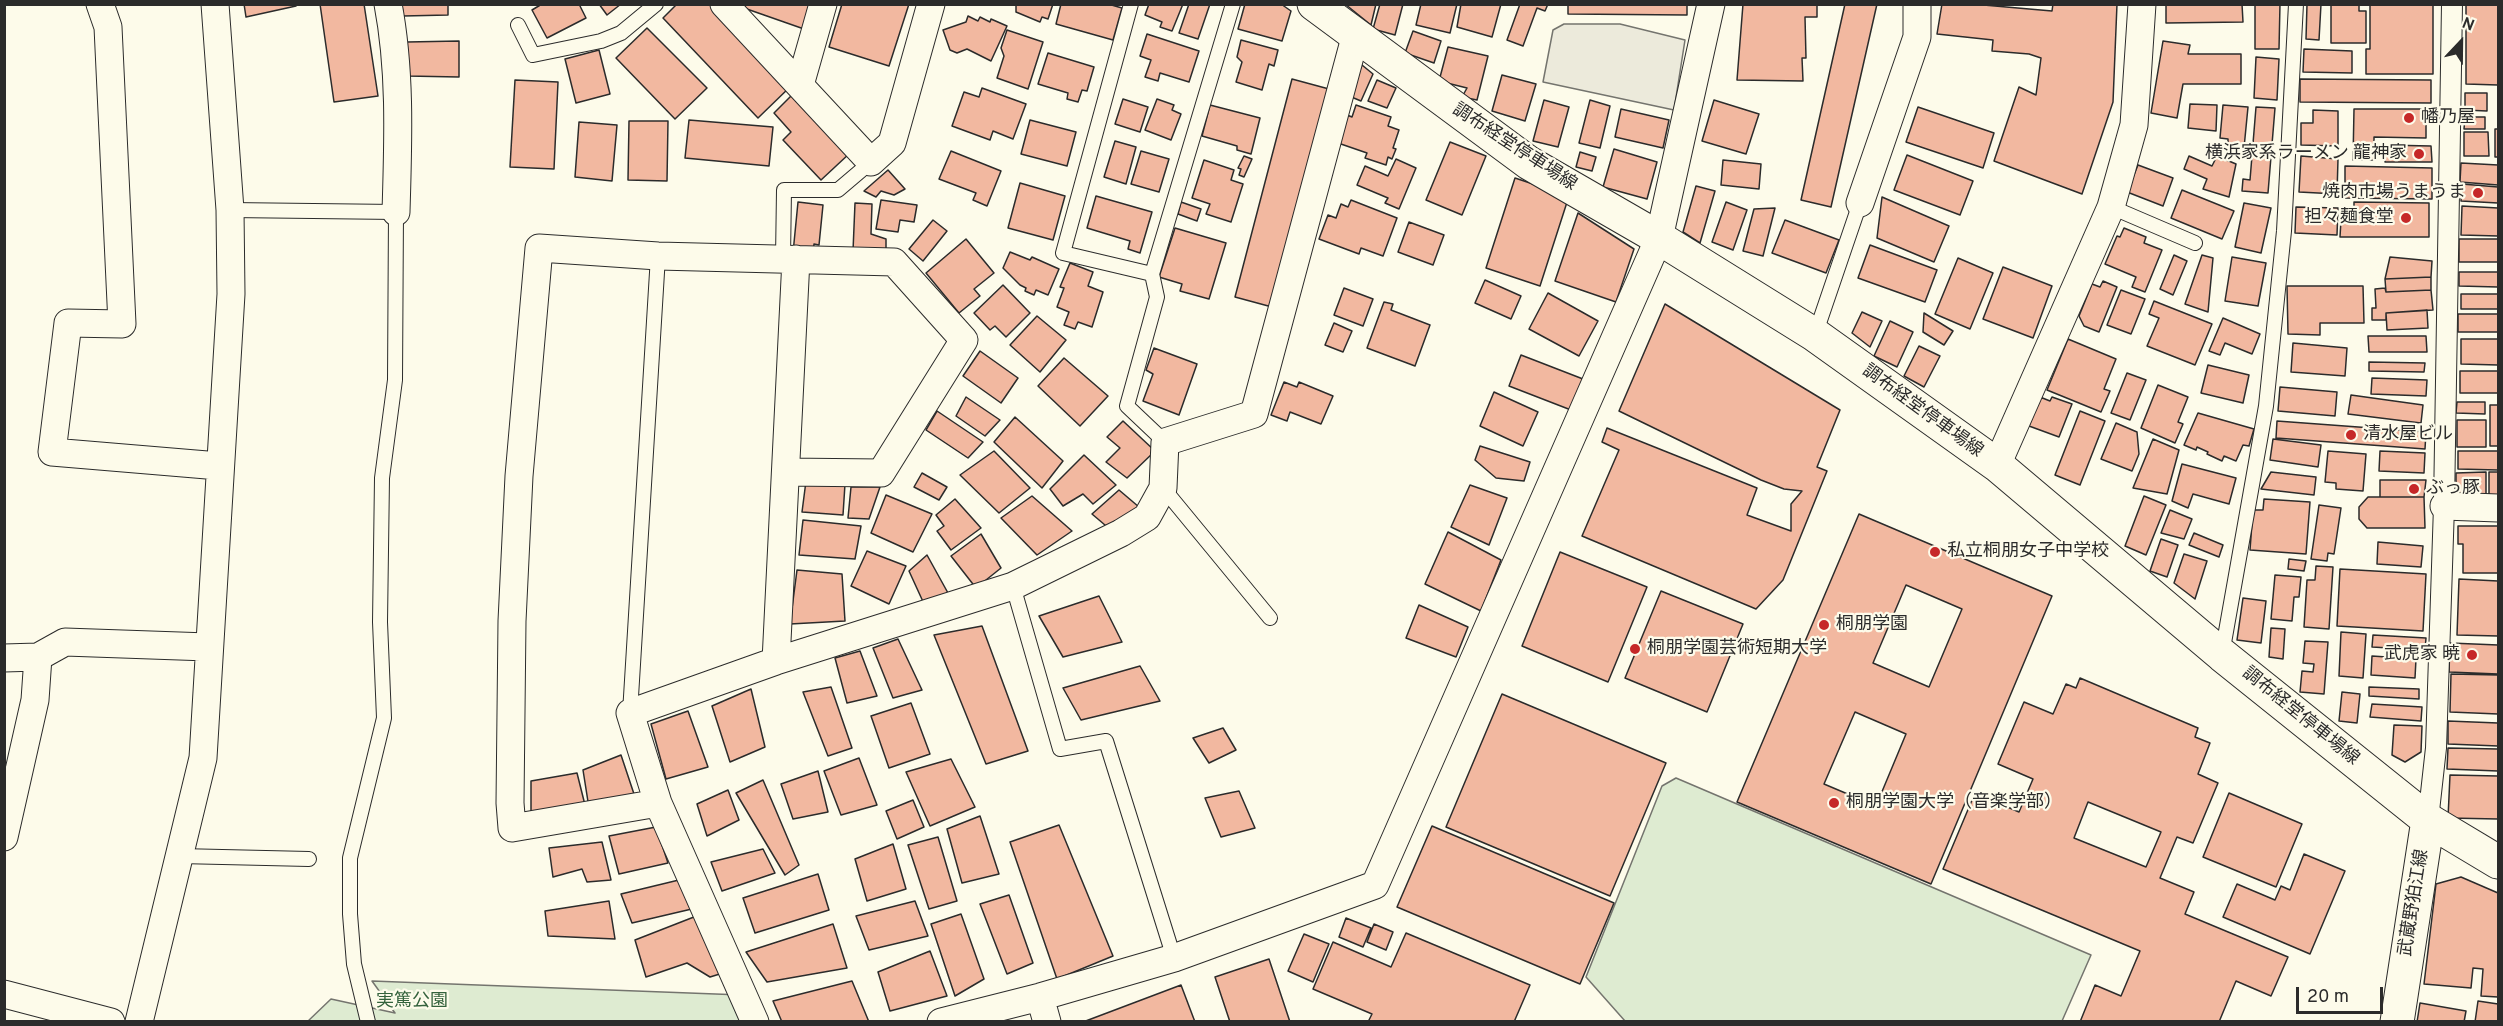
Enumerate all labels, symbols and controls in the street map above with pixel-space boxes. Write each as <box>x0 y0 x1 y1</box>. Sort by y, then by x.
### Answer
north arrow <box>2431 12 2491 72</box>
text: N <box>2459 14 2477 37</box>
street label: 調布経堂停車場線 <box>1448 100 1580 196</box>
place label: 幡乃屋 <box>2421 107 2475 129</box>
marker: 幡乃屋 <box>2402 111 2416 125</box>
place label: 横浜家系ラーメン 龍神家 <box>2205 143 2407 165</box>
marker: 横浜家系ラーメン 龍神家 <box>2412 147 2426 161</box>
place label: 焼肉市場うまうま <box>2322 182 2466 204</box>
marker: 焼肉市場うまうま <box>2471 186 2485 200</box>
place label: 担々麺食堂 <box>2304 207 2394 229</box>
marker: 担々麺食堂 <box>2399 211 2413 225</box>
street label: 調布経堂停車場線 <box>1857 361 1987 463</box>
place label: 清水屋ビル <box>2363 424 2453 446</box>
marker: 清水屋ビル <box>2344 428 2358 442</box>
place label: ぶっ豚 <box>2426 478 2480 500</box>
marker: ぶっ豚 <box>2407 482 2421 496</box>
place label: 私立桐朋女子中学校 <box>1947 541 2109 563</box>
marker: 私立桐朋女子中学校 <box>1928 545 1942 559</box>
place label: 桐朋学園 <box>1836 614 1908 636</box>
marker: 桐朋学園 <box>1817 618 1831 632</box>
place label: 桐朋学園芸術短期大学 <box>1647 638 1827 660</box>
marker: 桐朋学園芸術短期大学 <box>1628 642 1642 656</box>
place label: 武虎家 暁 <box>2384 644 2460 666</box>
marker: 武虎家 暁 <box>2465 648 2479 662</box>
street label: 調布経堂停車場線 <box>2237 663 2363 771</box>
place label: 桐朋学園大学（音楽学部） <box>1846 792 2062 814</box>
marker: 桐朋学園大学（音楽学部） <box>1827 796 1841 810</box>
street label: 武蔵野狛江線 <box>2396 848 2434 958</box>
scale bar <box>2299 975 2386 1013</box>
text: 20 m <box>2307 986 2349 1009</box>
park label: 実篤公園 <box>376 991 448 1013</box>

